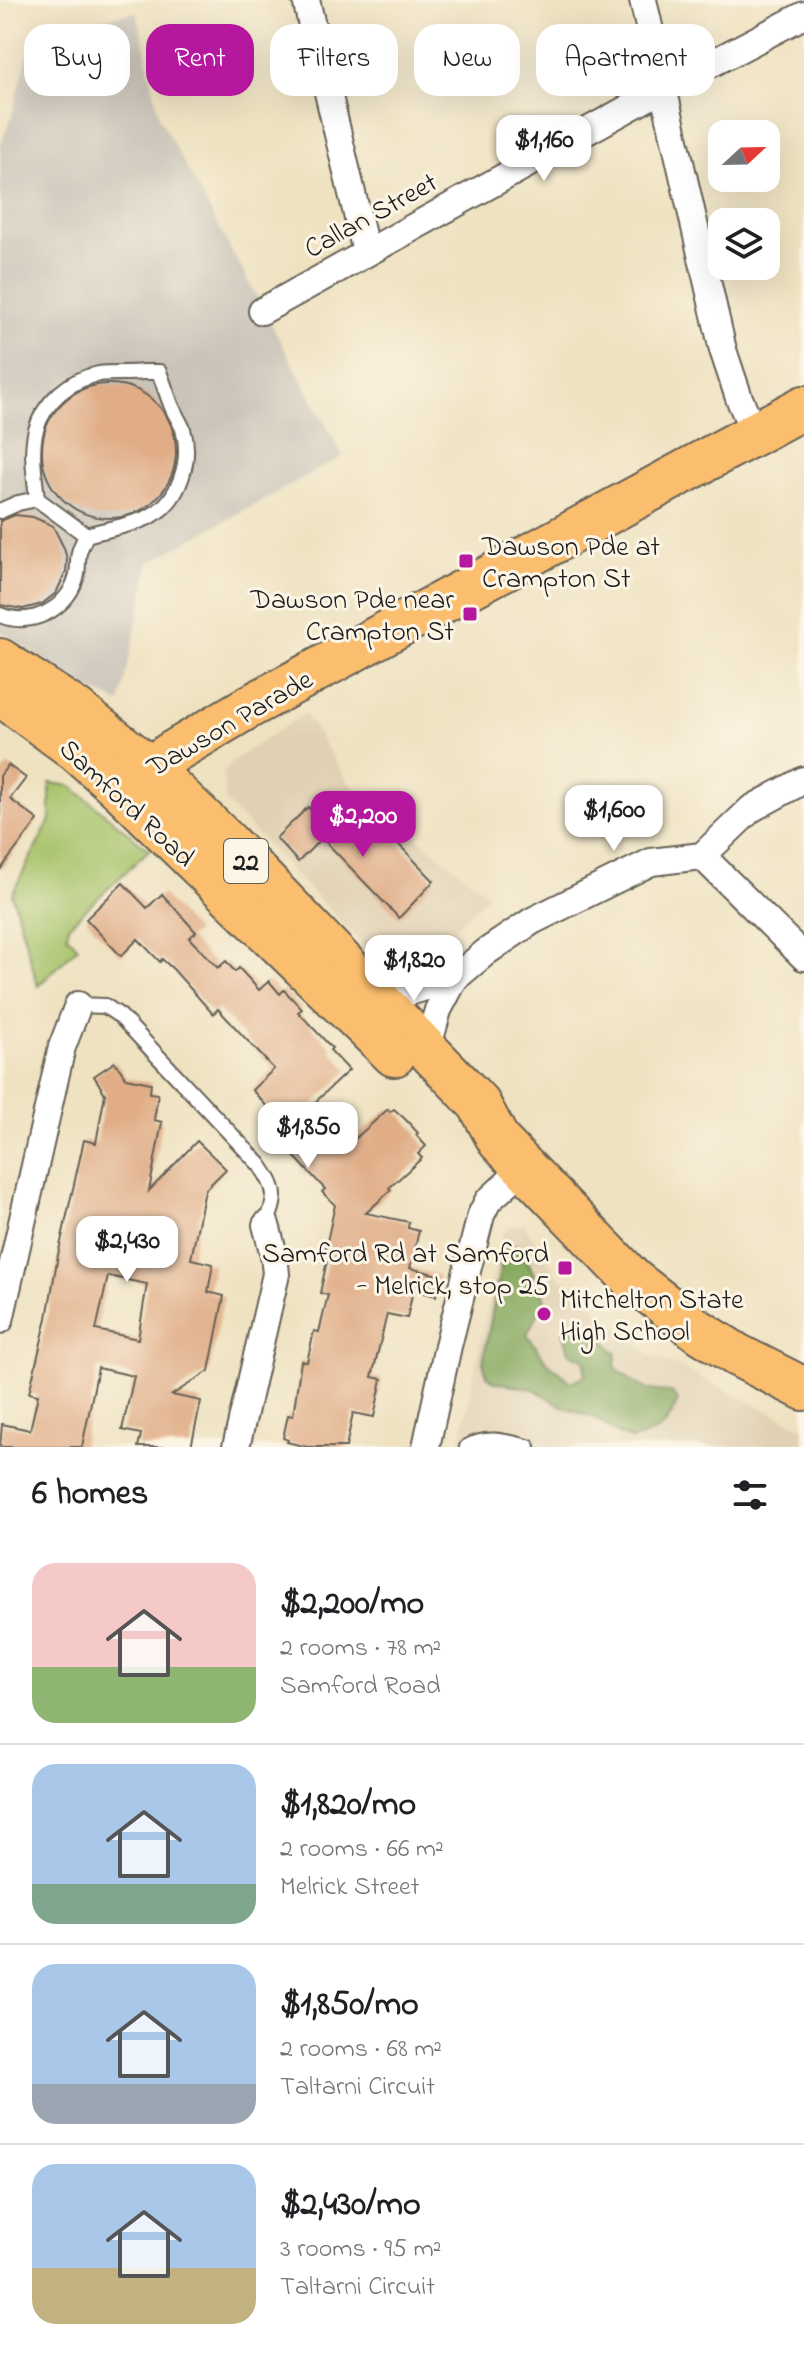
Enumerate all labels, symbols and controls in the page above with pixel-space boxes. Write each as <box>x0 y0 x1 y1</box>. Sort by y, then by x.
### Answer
chip: Buy <box>24 24 130 96</box>
chip: Rent <box>146 24 254 96</box>
chip: Filters <box>270 24 398 96</box>
chip: New <box>414 24 520 96</box>
chip: Apartment <box>536 24 715 96</box>
pin: $1,160 <box>479 115 609 183</box>
north arrow <box>708 120 780 192</box>
map controls <box>708 120 780 280</box>
text: $1,160 <box>514 122 574 160</box>
street label: Callan Street <box>298 164 446 270</box>
button: layers <box>708 208 780 280</box>
place label: Dawson Pde at Crampton St <box>481 528 660 601</box>
marker: Dawson Pde at Crampton St <box>457 552 475 570</box>
place label: Dawson Pde near Crampton St <box>249 581 454 654</box>
marker: Dawson Pde near Crampton St <box>461 605 479 623</box>
street label: Dawson Parade <box>139 661 322 790</box>
street label: Samford Road <box>48 731 203 879</box>
pin: $1,600 <box>549 785 679 853</box>
pin: $2,200 <box>298 791 428 859</box>
text: $1,600 <box>583 792 645 830</box>
text: $2,200 <box>329 798 397 836</box>
road number: 22 <box>224 839 268 883</box>
pin: $1,820 <box>349 935 479 1003</box>
text: $1,820 <box>383 942 445 980</box>
pin: $1,850 <box>243 1102 373 1170</box>
text: $1,850 <box>276 1109 340 1147</box>
pin: $2,430 <box>62 1216 192 1284</box>
text: $2,430 <box>94 1223 160 1261</box>
place label: Samford Rd at Samford - Melrick, stop 25 <box>262 1235 549 1308</box>
marker: Samford Rd at Samford - Melrick, stop 25 <box>556 1259 574 1277</box>
place label: Mitchelton State High School <box>560 1281 744 1354</box>
marker: Mitchelton State High School <box>535 1305 553 1323</box>
text: 6 homes <box>32 1470 148 1520</box>
icon: filters <box>728 1473 772 1517</box>
text: $2,200/mo <box>280 1580 424 1630</box>
icon: home <box>96 1595 192 1691</box>
text: 2 rooms · 78 m² <box>280 1630 441 1668</box>
text: Samford Road <box>280 1668 441 1706</box>
text: $1,820/mo <box>280 1781 416 1831</box>
icon: home <box>96 1796 192 1892</box>
text: 2 rooms · 66 m² <box>280 1831 444 1869</box>
text: Melrick Street <box>280 1869 420 1907</box>
text: $1,850/mo <box>280 1981 419 2031</box>
icon: home <box>96 1996 192 2092</box>
text: 2 rooms · 68 m² <box>280 2031 442 2069</box>
text: Taltarni Circuit <box>280 2069 435 2107</box>
text: $2,430/mo <box>280 2181 421 2231</box>
icon: home <box>96 2196 192 2292</box>
text: 3 rooms · 95 m² <box>280 2231 441 2269</box>
text: Taltarni Circuit <box>280 2269 435 2307</box>

